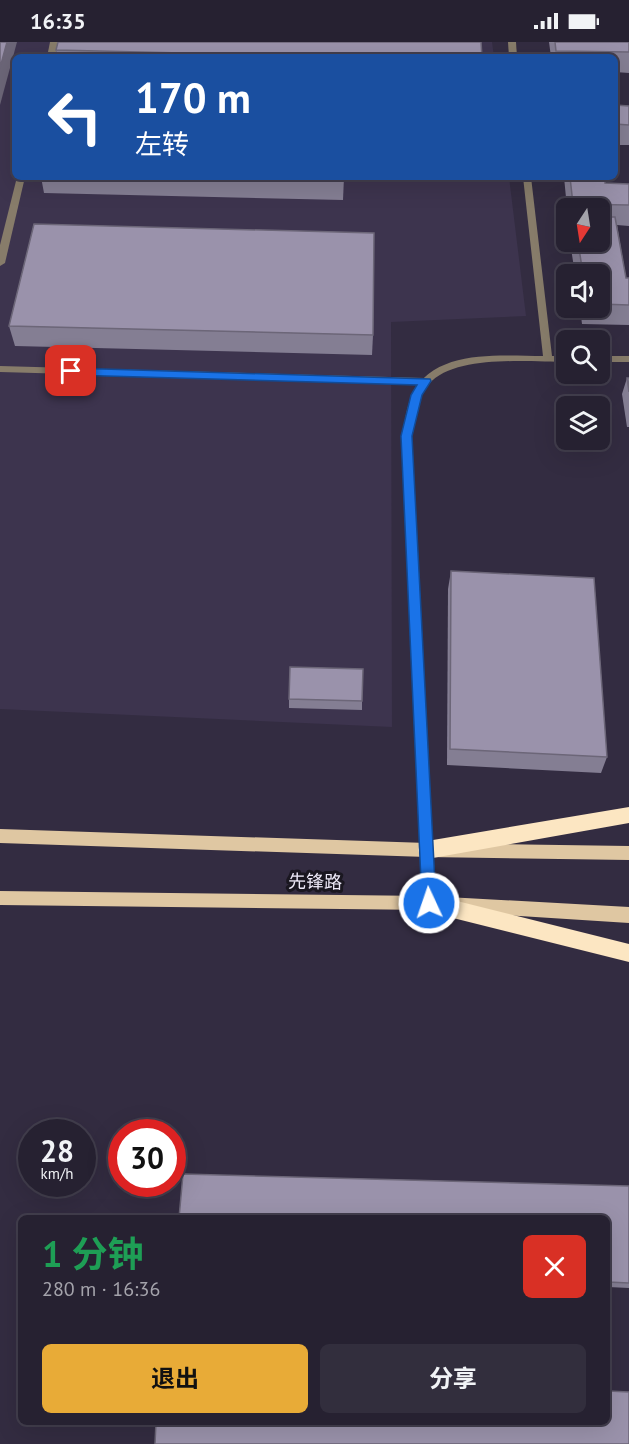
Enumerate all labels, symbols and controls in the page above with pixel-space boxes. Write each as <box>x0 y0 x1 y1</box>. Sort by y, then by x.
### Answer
text: 16:35 <box>30 7 86 35</box>
text: 170 m <box>135 70 251 125</box>
icon: left <box>36 78 114 156</box>
text: 左转 <box>135 127 189 161</box>
north arrow <box>556 198 610 252</box>
map controls <box>556 198 610 450</box>
button: sound <box>556 264 610 318</box>
button: search <box>556 330 610 384</box>
pin <box>45 345 96 396</box>
icon: arrive <box>54 354 87 387</box>
button: layers <box>556 396 610 450</box>
street label: 先锋路 <box>288 870 342 893</box>
position arrow <box>397 871 461 935</box>
speed limit sign: 30 <box>108 1119 186 1197</box>
text: 28 <box>40 1131 74 1170</box>
text: km/h <box>41 1164 73 1183</box>
text: 1 分钟 <box>42 1230 144 1277</box>
button: close <box>523 1235 586 1298</box>
text: 280 m · 16:36 <box>42 1276 160 1302</box>
button: 退出 <box>42 1344 308 1413</box>
button: 分享 <box>320 1344 586 1413</box>

